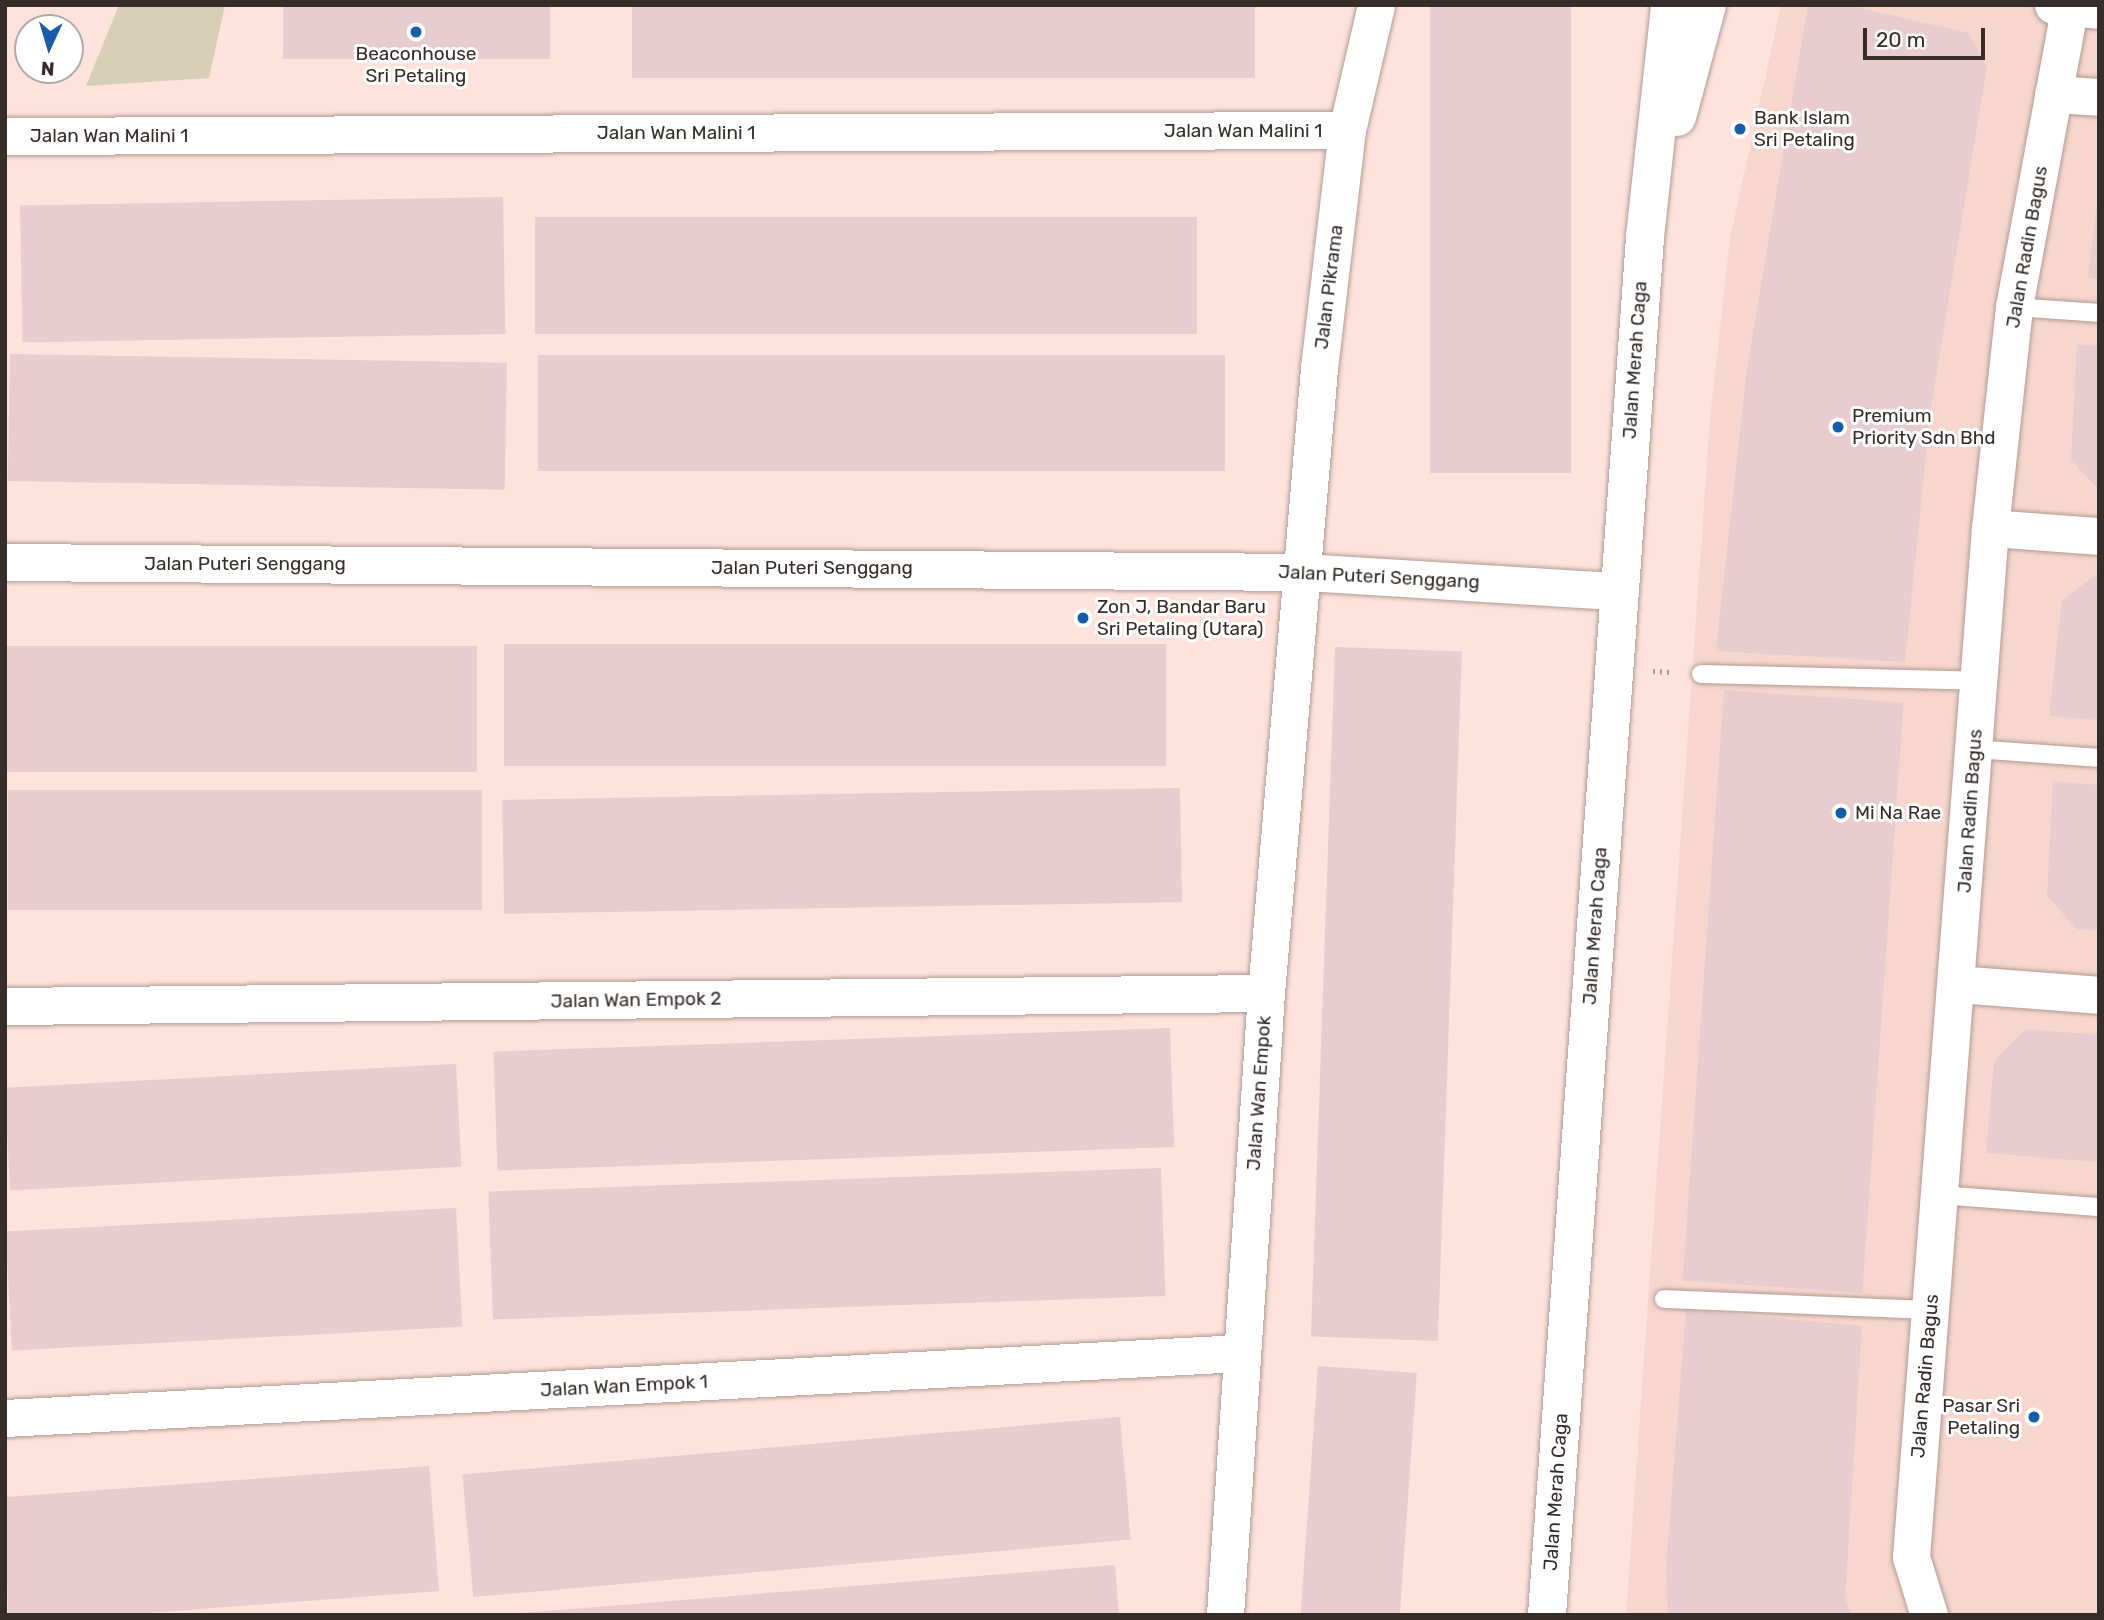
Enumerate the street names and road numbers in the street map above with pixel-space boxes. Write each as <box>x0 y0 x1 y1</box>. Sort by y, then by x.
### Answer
street label: Jalan Wan Malini 1 <box>1164 120 1322 142</box>
street label: Jalan Wan Malini 1 <box>597 122 755 144</box>
street label: Jalan Wan Malini 1 <box>30 125 188 147</box>
street label: Jalan Radin Bagus <box>2002 164 2052 330</box>
street label: Jalan Pikrama <box>1310 223 1348 351</box>
street label: Jalan Merah Caga <box>1618 280 1652 440</box>
street label: Jalan Puteri Senggang <box>144 553 346 575</box>
street label: Jalan Puteri Senggang <box>711 557 913 579</box>
street label: Jalan Puteri Senggang <box>1278 560 1480 594</box>
street label: Jalan Radin Bagus <box>1953 728 1987 894</box>
street label: Jalan Merah Caga <box>1578 846 1612 1006</box>
street label: Jalan Wan Empok 2 <box>550 987 722 1013</box>
street label: Jalan Wan Empok <box>1242 1015 1276 1171</box>
street label: Jalan Radin Bagus <box>1906 1293 1944 1459</box>
street label: Jalan Wan Empok 1 <box>539 1370 709 1402</box>
street label: Jalan Merah Caga <box>1539 1412 1573 1572</box>

